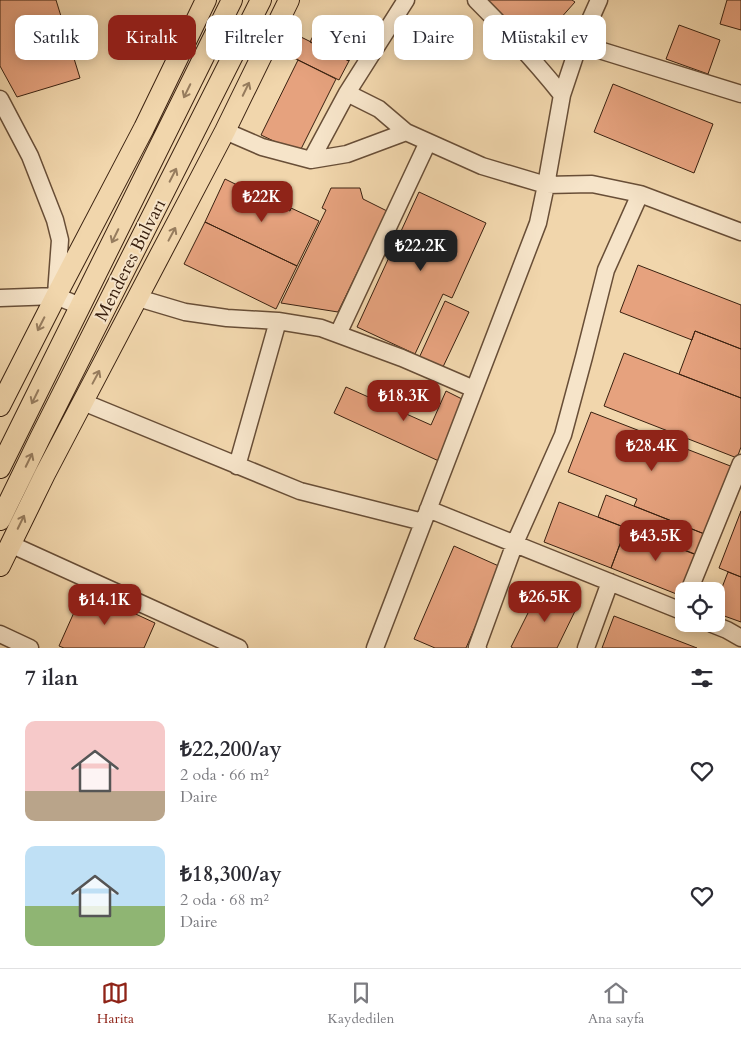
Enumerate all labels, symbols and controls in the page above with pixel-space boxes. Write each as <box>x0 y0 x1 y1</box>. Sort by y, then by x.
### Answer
chip: Satılık <box>15 15 98 60</box>
chip: Kiralık <box>108 15 196 60</box>
chip: Filtreler <box>206 15 302 60</box>
chip: Yeni <box>312 15 384 60</box>
chip: Daire <box>394 15 473 60</box>
chip: Müstakil ev <box>483 15 606 60</box>
one-way arrow <box>241 82 251 97</box>
one-way arrow <box>182 83 192 98</box>
one-way arrow <box>168 167 178 182</box>
pin: ₺22K <box>232 180 292 223</box>
text: ₺22K <box>243 186 281 208</box>
street label: Menderes Bulvarı <box>89 195 172 326</box>
one-way arrow <box>167 226 177 241</box>
one-way arrow <box>110 228 119 243</box>
pin: ₺22.2K <box>380 230 462 272</box>
text: ₺22.2K <box>395 235 447 257</box>
one-way arrow <box>36 317 46 332</box>
one-way arrow <box>91 370 101 385</box>
pin: ₺18.3K <box>363 380 445 422</box>
text: ₺18.3K <box>378 385 430 407</box>
one-way arrow <box>30 390 40 405</box>
pin: ₺28.4K <box>611 430 693 472</box>
text: ₺28.4K <box>626 435 678 457</box>
one-way arrow <box>25 453 34 468</box>
one-way arrow <box>17 515 27 530</box>
pin: ₺43.5K <box>615 520 697 562</box>
text: ₺43.5K <box>630 525 682 547</box>
pin: ₺26.5K <box>504 580 586 623</box>
map controls <box>675 582 725 632</box>
button: locate <box>675 582 725 632</box>
pin: ₺14.1K <box>64 584 146 626</box>
text: ₺26.5K <box>519 586 571 608</box>
text: ₺14.1K <box>79 589 131 611</box>
text: 7 ilan <box>25 664 78 693</box>
icon: filters <box>688 664 716 692</box>
text: ₺22,200/ay <box>180 735 282 764</box>
icon: home <box>65 741 125 801</box>
icon: heart <box>688 757 716 785</box>
text: 2 oda · 66 m² <box>180 764 269 786</box>
text: Daire <box>180 786 218 808</box>
text: ₺18,300/ay <box>180 860 282 889</box>
icon: home <box>65 866 125 926</box>
icon: heart <box>688 882 716 910</box>
text: 2 oda · 68 m² <box>180 889 269 911</box>
text: Daire <box>180 911 218 933</box>
tab: Harita <box>97 979 134 1028</box>
tab: Kaydedilen <box>328 979 395 1028</box>
tab: Ana sayfa <box>588 979 644 1028</box>

